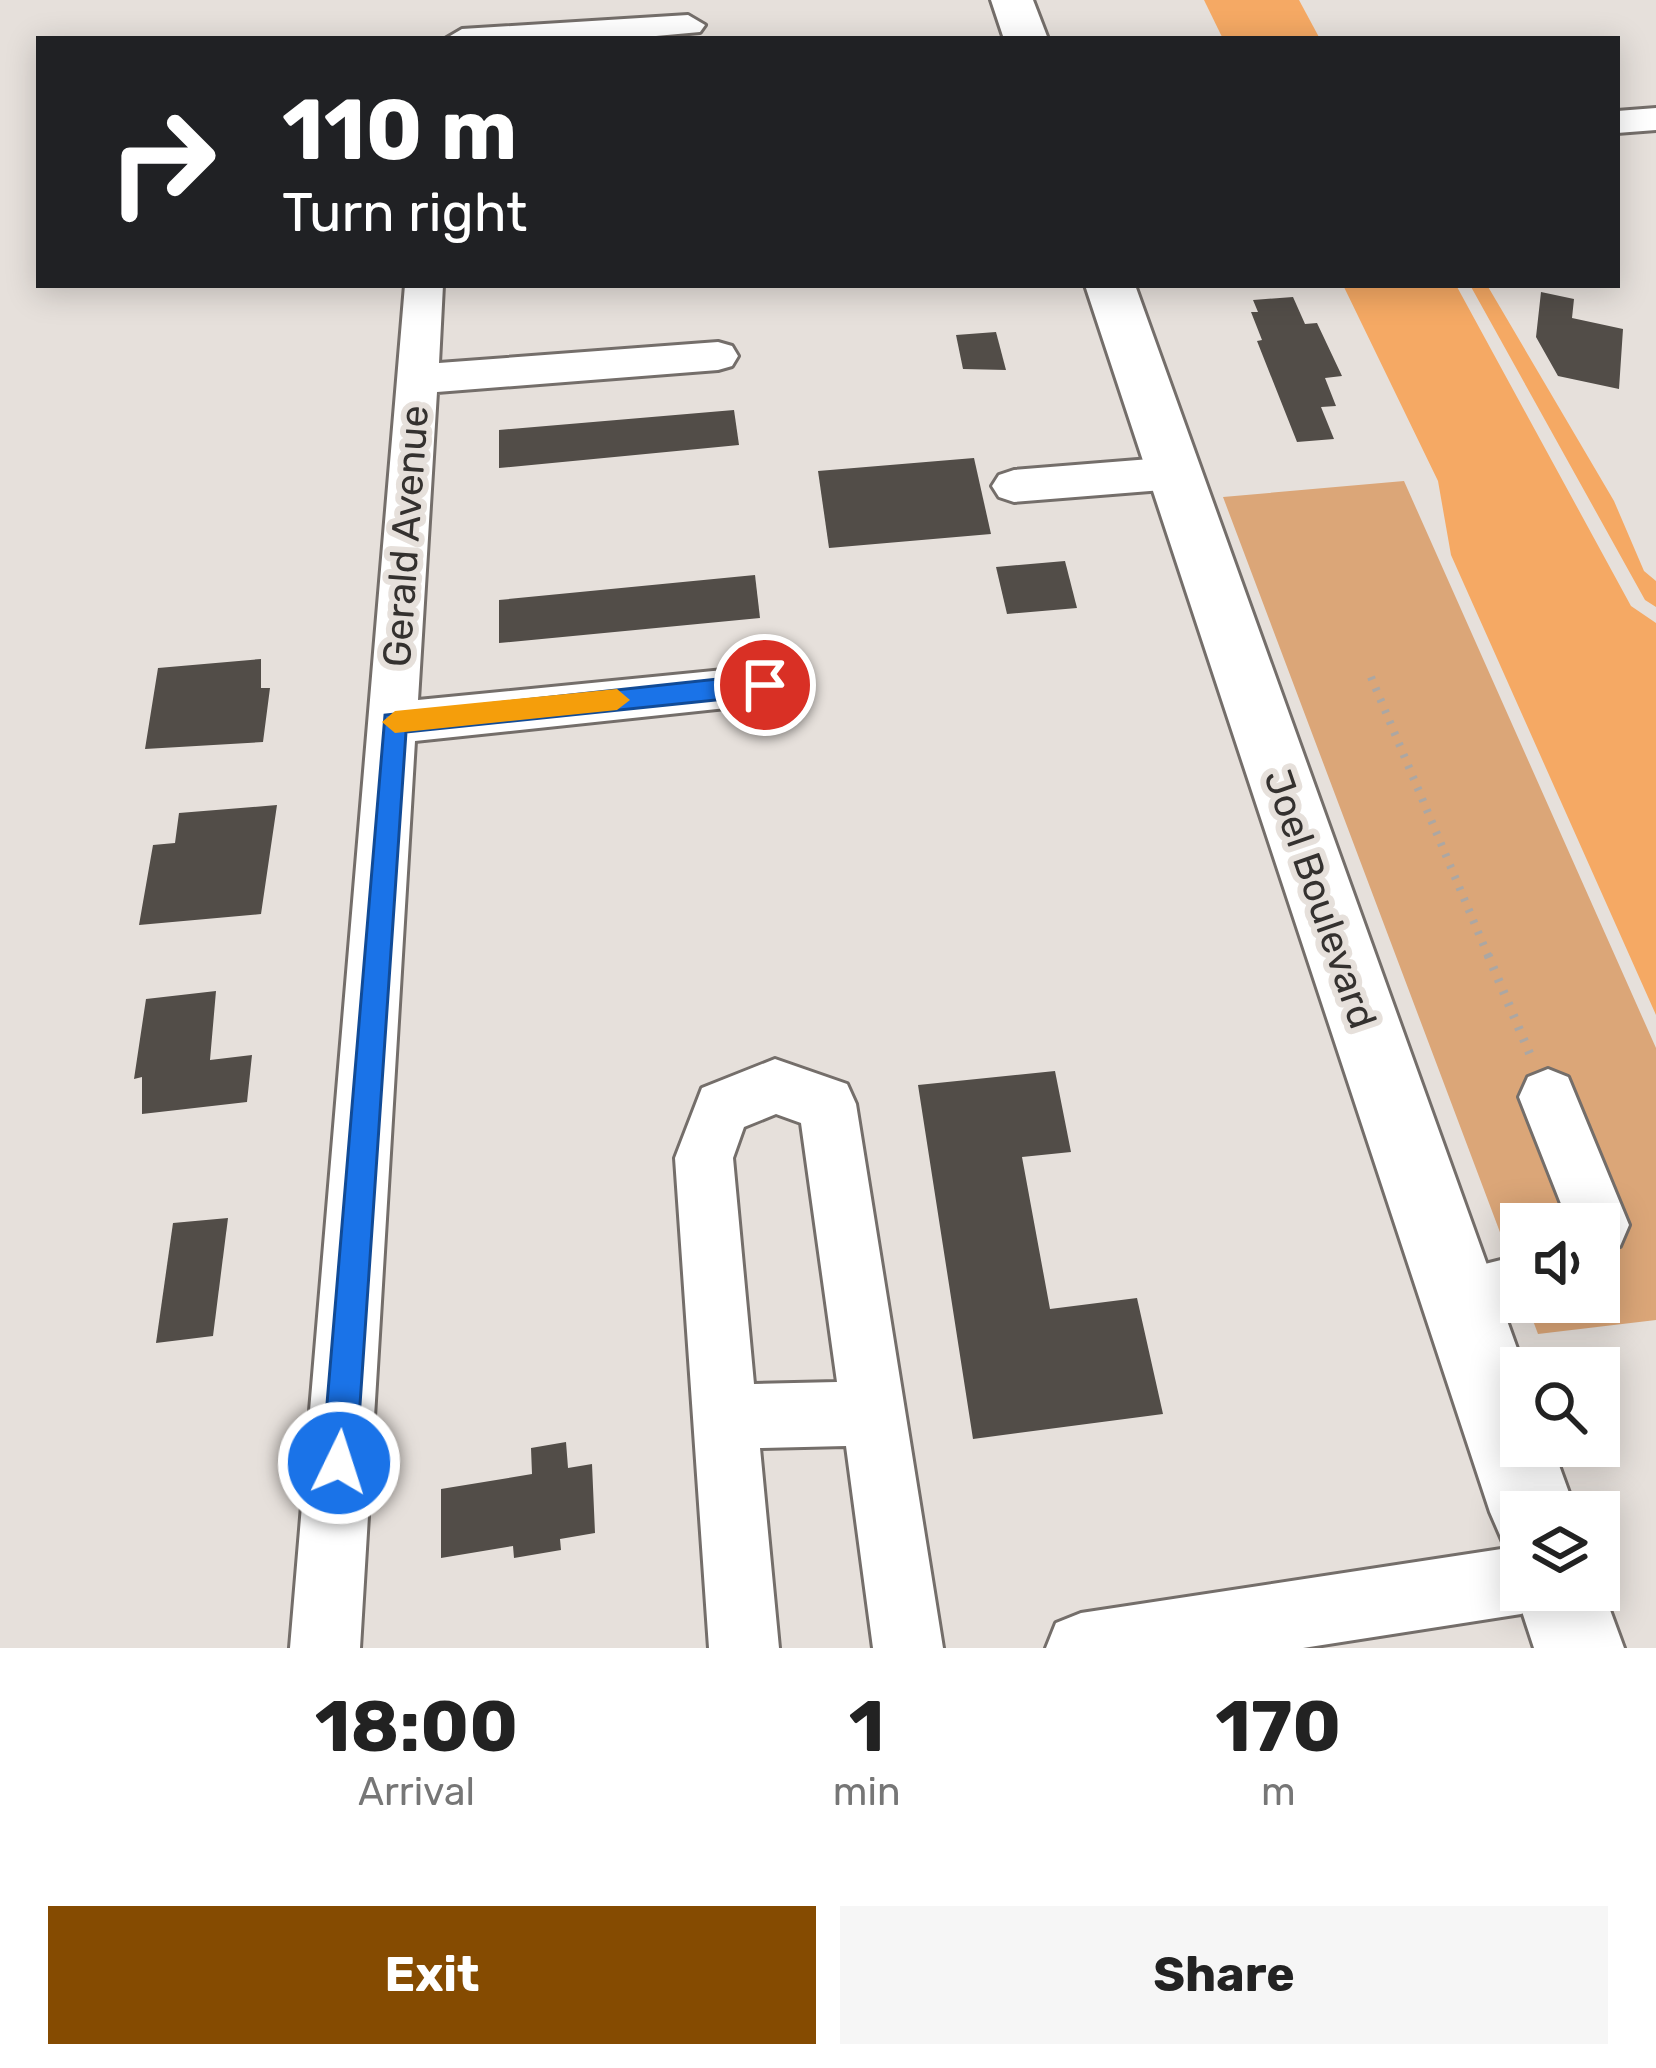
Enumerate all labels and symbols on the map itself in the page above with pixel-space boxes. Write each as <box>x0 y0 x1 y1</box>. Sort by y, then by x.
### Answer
street label: Gerald Avenue <box>374 404 438 668</box>
pin <box>714 634 816 736</box>
street label: Joel Boulevard <box>1254 764 1386 1034</box>
position arrow <box>276 1400 402 1526</box>

